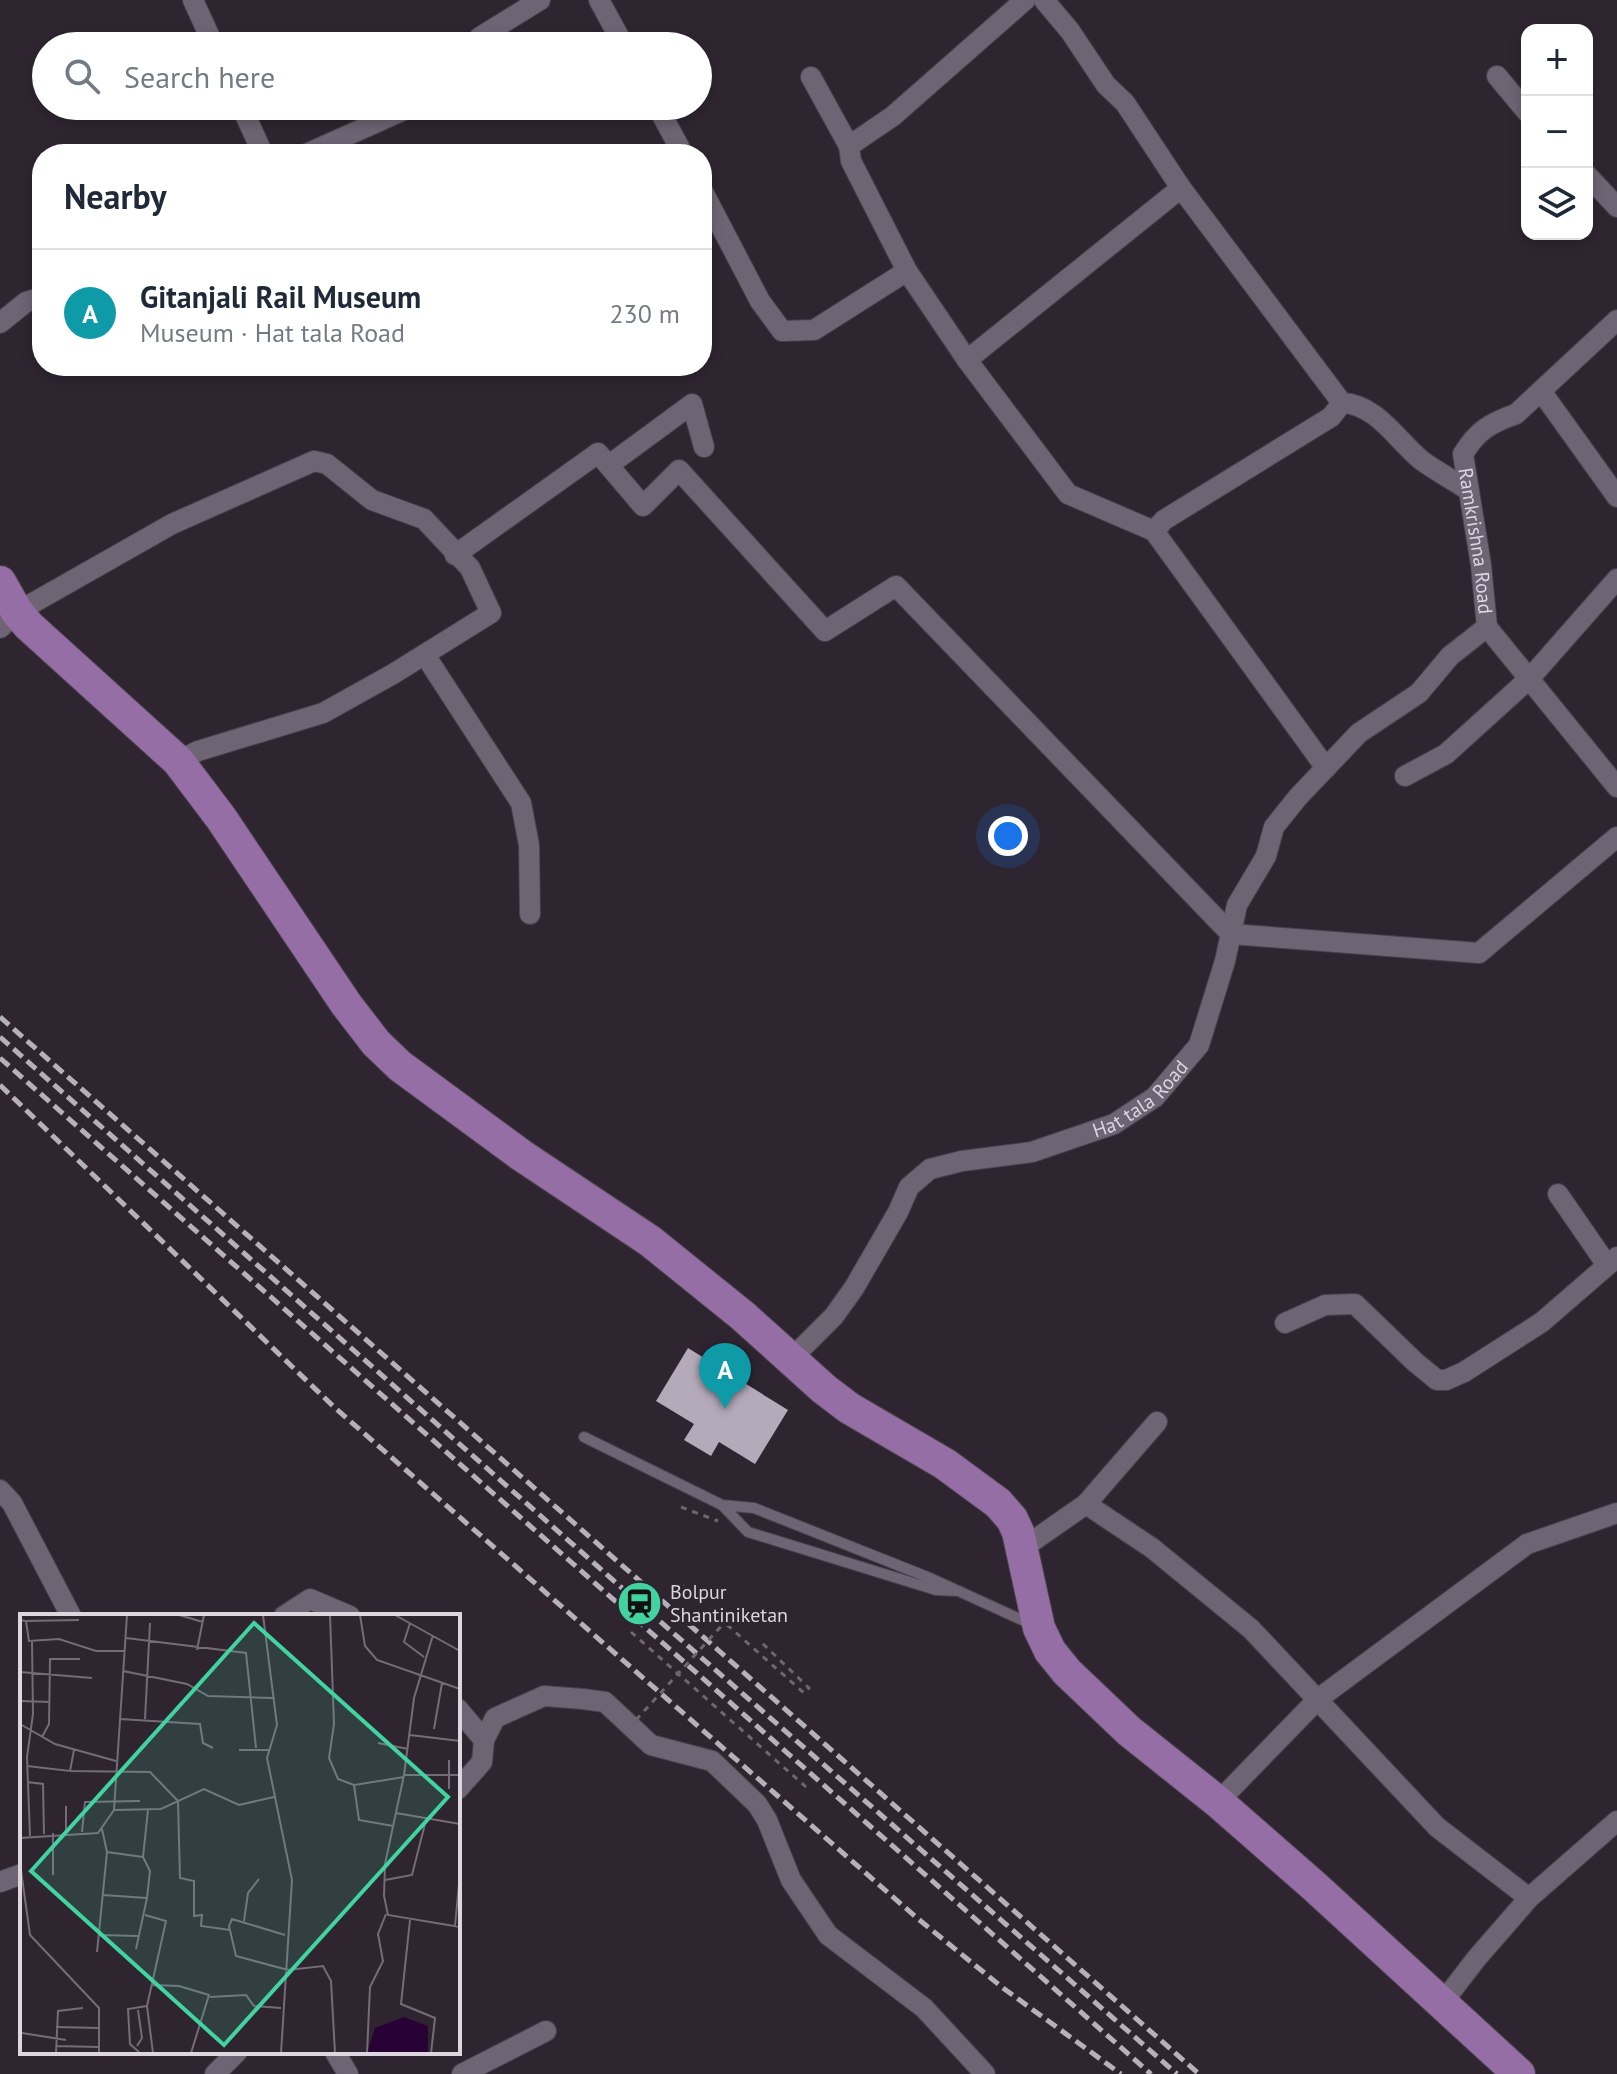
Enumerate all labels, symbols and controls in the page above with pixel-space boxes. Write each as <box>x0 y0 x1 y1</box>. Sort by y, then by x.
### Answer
map controls <box>1521 24 1593 240</box>
button: + <box>1521 24 1593 96</box>
search box <box>32 32 712 120</box>
icon: search <box>60 54 104 98</box>
text: Search here <box>124 57 275 96</box>
button: − <box>1521 96 1593 168</box>
button: layers <box>1521 168 1593 240</box>
text: Nearby <box>64 174 166 218</box>
text: Gitanjali Rail Museum <box>140 277 421 316</box>
text: A <box>82 297 98 330</box>
text: 230 m <box>609 297 680 330</box>
text: Museum · Hat tala Road <box>140 316 405 349</box>
street label: Ramkrishna Road <box>1452 466 1499 615</box>
your location <box>988 816 1028 856</box>
street label: Hat tala Road <box>1089 1055 1194 1143</box>
pin: A <box>699 1343 751 1409</box>
station icon: Bolpur Shantiniketan <box>615 1579 663 1627</box>
place label: Bolpur Shantiniketan <box>670 1579 788 1628</box>
inset map <box>20 1614 460 2054</box>

